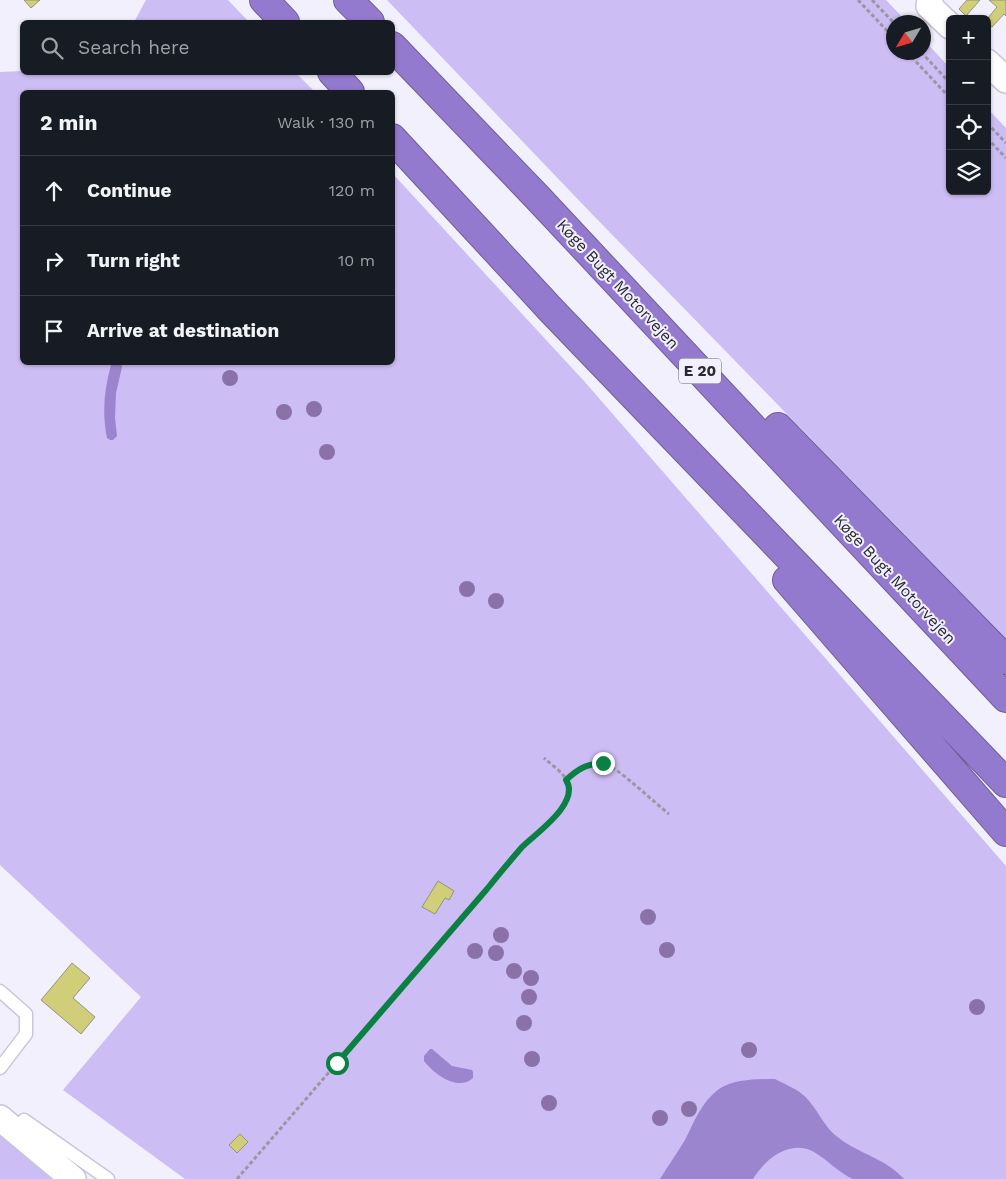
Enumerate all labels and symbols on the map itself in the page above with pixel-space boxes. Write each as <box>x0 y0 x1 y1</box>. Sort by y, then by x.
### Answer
north arrow <box>886 15 931 60</box>
street label: Køge Bugt Motorvejen <box>553 215 683 353</box>
road number: E 20 <box>679 358 721 384</box>
street label: Køge Bugt Motorvejen <box>830 510 960 648</box>
route end <box>592 752 615 775</box>
route start <box>326 1052 349 1075</box>

